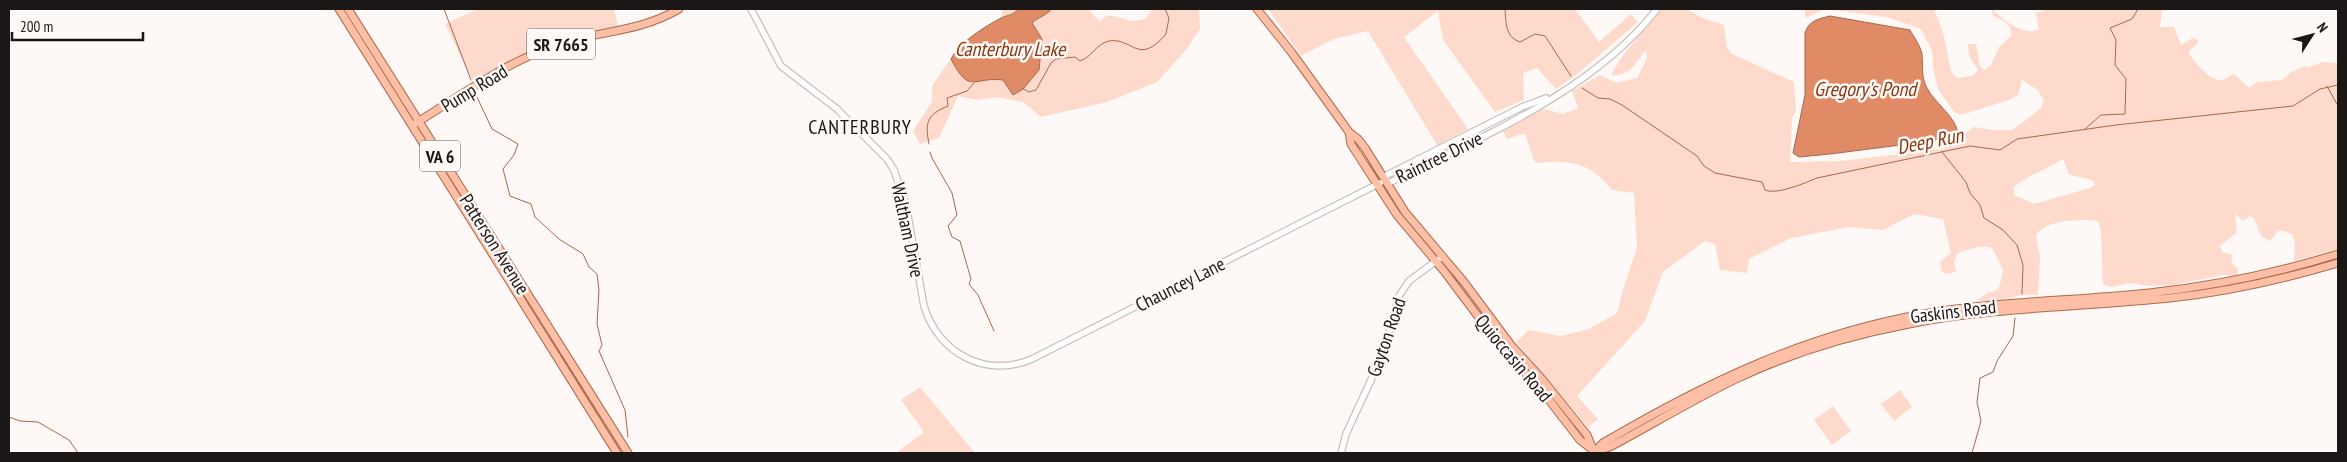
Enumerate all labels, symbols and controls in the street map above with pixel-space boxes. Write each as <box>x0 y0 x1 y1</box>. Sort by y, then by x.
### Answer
scale bar <box>12 10 144 42</box>
north arrow <box>2287 10 2337 60</box>
text: 200 m <box>20 17 53 36</box>
text: N <box>2313 19 2332 36</box>
road number: SR 7665 <box>527 29 595 60</box>
water label: Canterbury Lake <box>955 36 1067 62</box>
street label: Pump Road <box>436 59 512 117</box>
water label: Gregory's Pond <box>1814 76 1918 102</box>
district label: CANTERBURY <box>808 114 912 140</box>
water label: Deep Run <box>1895 122 1966 160</box>
street label: Raintree Drive <box>1392 126 1487 188</box>
road number: VA 6 <box>420 140 460 172</box>
street label: Waltham Drive <box>886 180 930 280</box>
street label: Patterson Avenue <box>455 189 535 299</box>
street label: Chauncey Lane <box>1131 251 1229 317</box>
street label: Gayton Road <box>1361 294 1411 380</box>
street label: Gaskins Road <box>1909 294 1997 328</box>
street label: Quioccasin Road <box>1470 309 1558 407</box>

